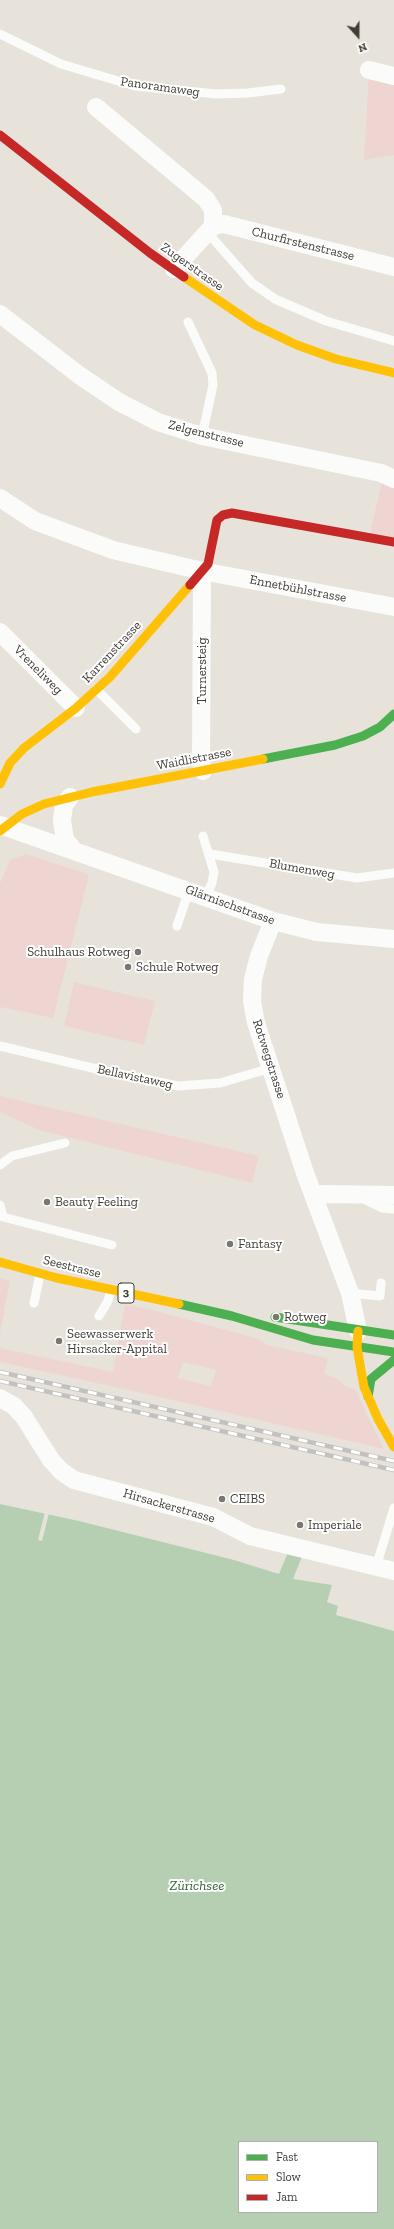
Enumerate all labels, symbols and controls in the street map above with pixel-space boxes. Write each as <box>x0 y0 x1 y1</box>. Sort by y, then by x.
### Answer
north arrow <box>338 16 378 56</box>
text: N <box>356 40 369 55</box>
street label: Panoramaweg <box>119 74 201 100</box>
street label: Churfirstenstrasse <box>250 224 356 264</box>
street label: Zugerstrasse <box>158 240 226 294</box>
street label: Zelgenstrasse <box>167 417 245 451</box>
street label: Ennetbühlstrasse <box>248 572 348 606</box>
street label: Karrenstrasse <box>79 618 145 686</box>
street label: Turnersteig <box>194 637 210 705</box>
street label: Vreneliweg <box>10 642 66 698</box>
street label: Waidlistrasse <box>155 744 233 774</box>
street label: Blumenweg <box>268 856 336 882</box>
street label: Glärnischstrasse <box>183 882 277 928</box>
place label: Schulhaus Rotweg <box>27 944 130 960</box>
marker: Schulhaus Rotweg <box>133 947 143 957</box>
place label: Schule Rotweg <box>136 959 218 975</box>
marker: Schule Rotweg <box>123 962 133 972</box>
street label: Rotwegstrasse <box>249 1018 289 1100</box>
street label: Bellavistaweg <box>96 1061 174 1093</box>
place label: Beauty Feeling <box>55 1194 138 1210</box>
marker: Beauty Feeling <box>42 1197 52 1207</box>
place label: Fantasy <box>238 1236 282 1252</box>
marker: Fantasy <box>225 1239 235 1249</box>
street label: Seestrasse <box>42 1252 102 1282</box>
road number: 3 <box>118 1283 134 1303</box>
place label: Rotweg <box>284 1309 326 1325</box>
marker: Rotweg <box>271 1312 281 1322</box>
place label: Seewasserwerk Hirsacker-Appital <box>67 1326 167 1357</box>
marker: Seewasserwerk Hirsacker-Appital <box>54 1336 64 1346</box>
street label: Hirsackerstrasse <box>121 1485 217 1527</box>
place label: CEIBS <box>230 1491 265 1507</box>
marker: CEIBS <box>217 1494 227 1504</box>
place label: Imperiale <box>308 1517 362 1533</box>
marker: Imperiale <box>295 1520 305 1530</box>
water label: Zürichsee <box>170 1878 224 1894</box>
legend <box>238 2141 378 2213</box>
text: Fast <box>276 2150 298 2164</box>
text: Slow <box>276 2170 301 2184</box>
text: Jam <box>276 2190 297 2204</box>

